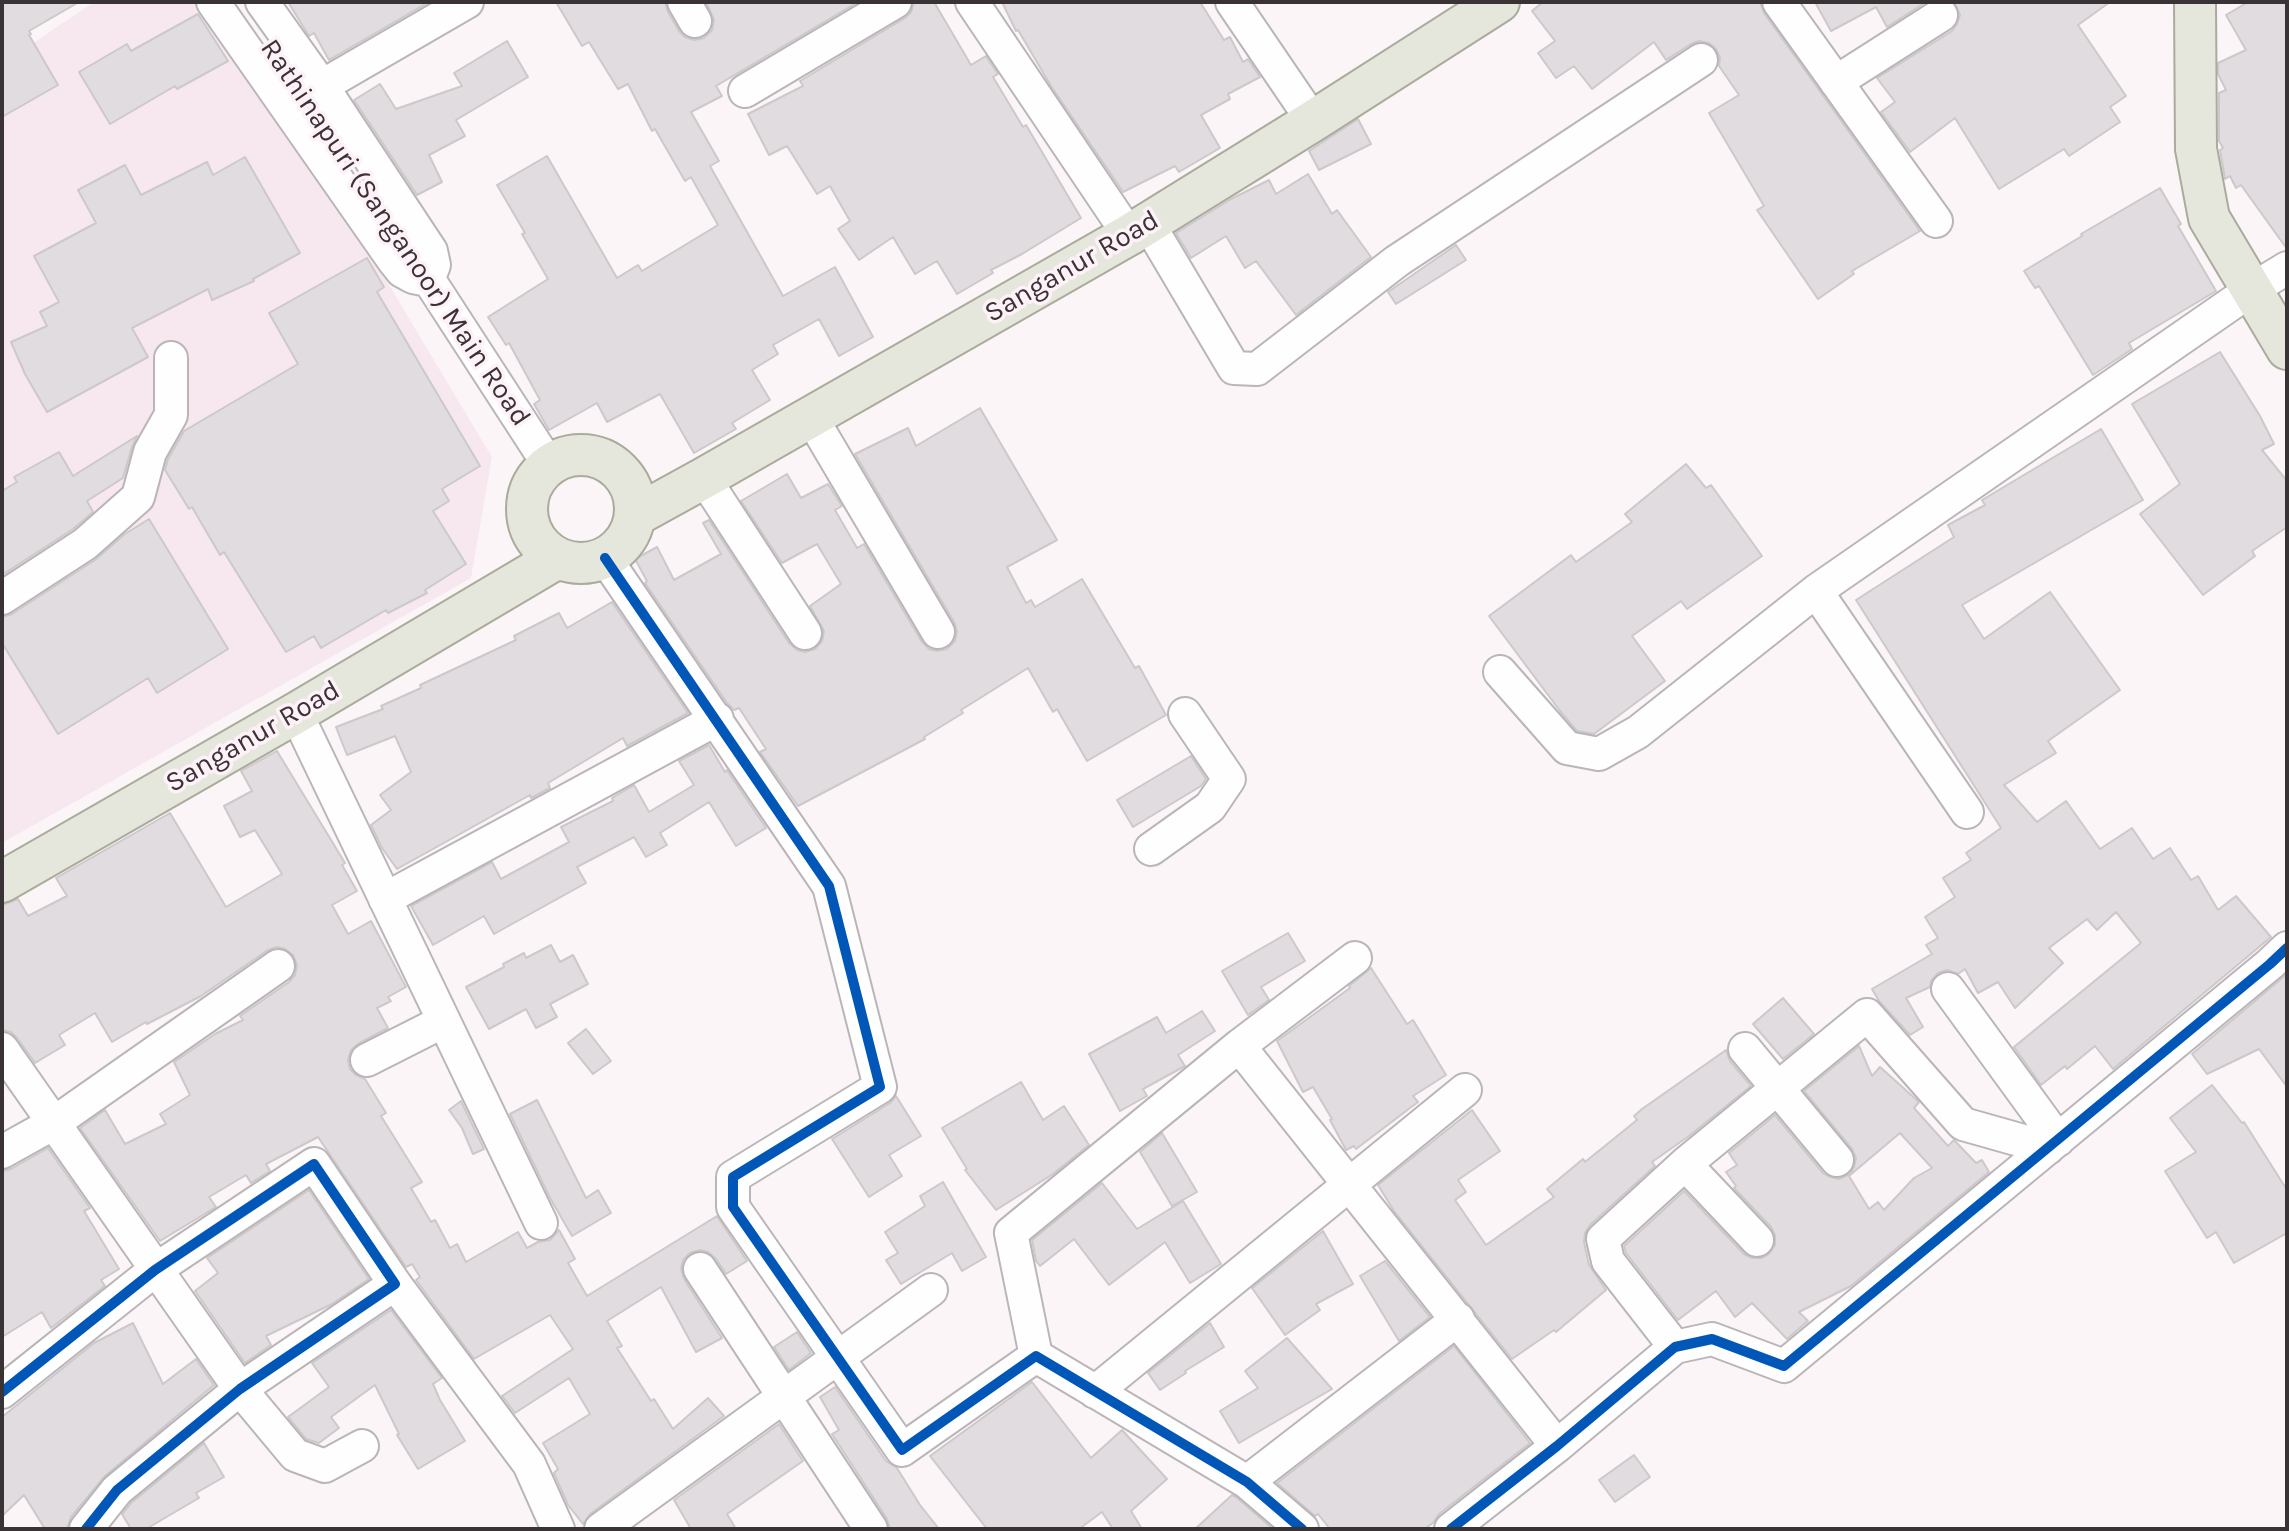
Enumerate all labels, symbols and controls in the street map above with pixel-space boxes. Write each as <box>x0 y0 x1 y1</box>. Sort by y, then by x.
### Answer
street label: Rathinapuri (Sanganoor) Main Road <box>253 33 537 433</box>
street label: Sanganur Road <box>979 204 1165 330</box>
street label: Sanganur Road <box>160 674 346 800</box>

